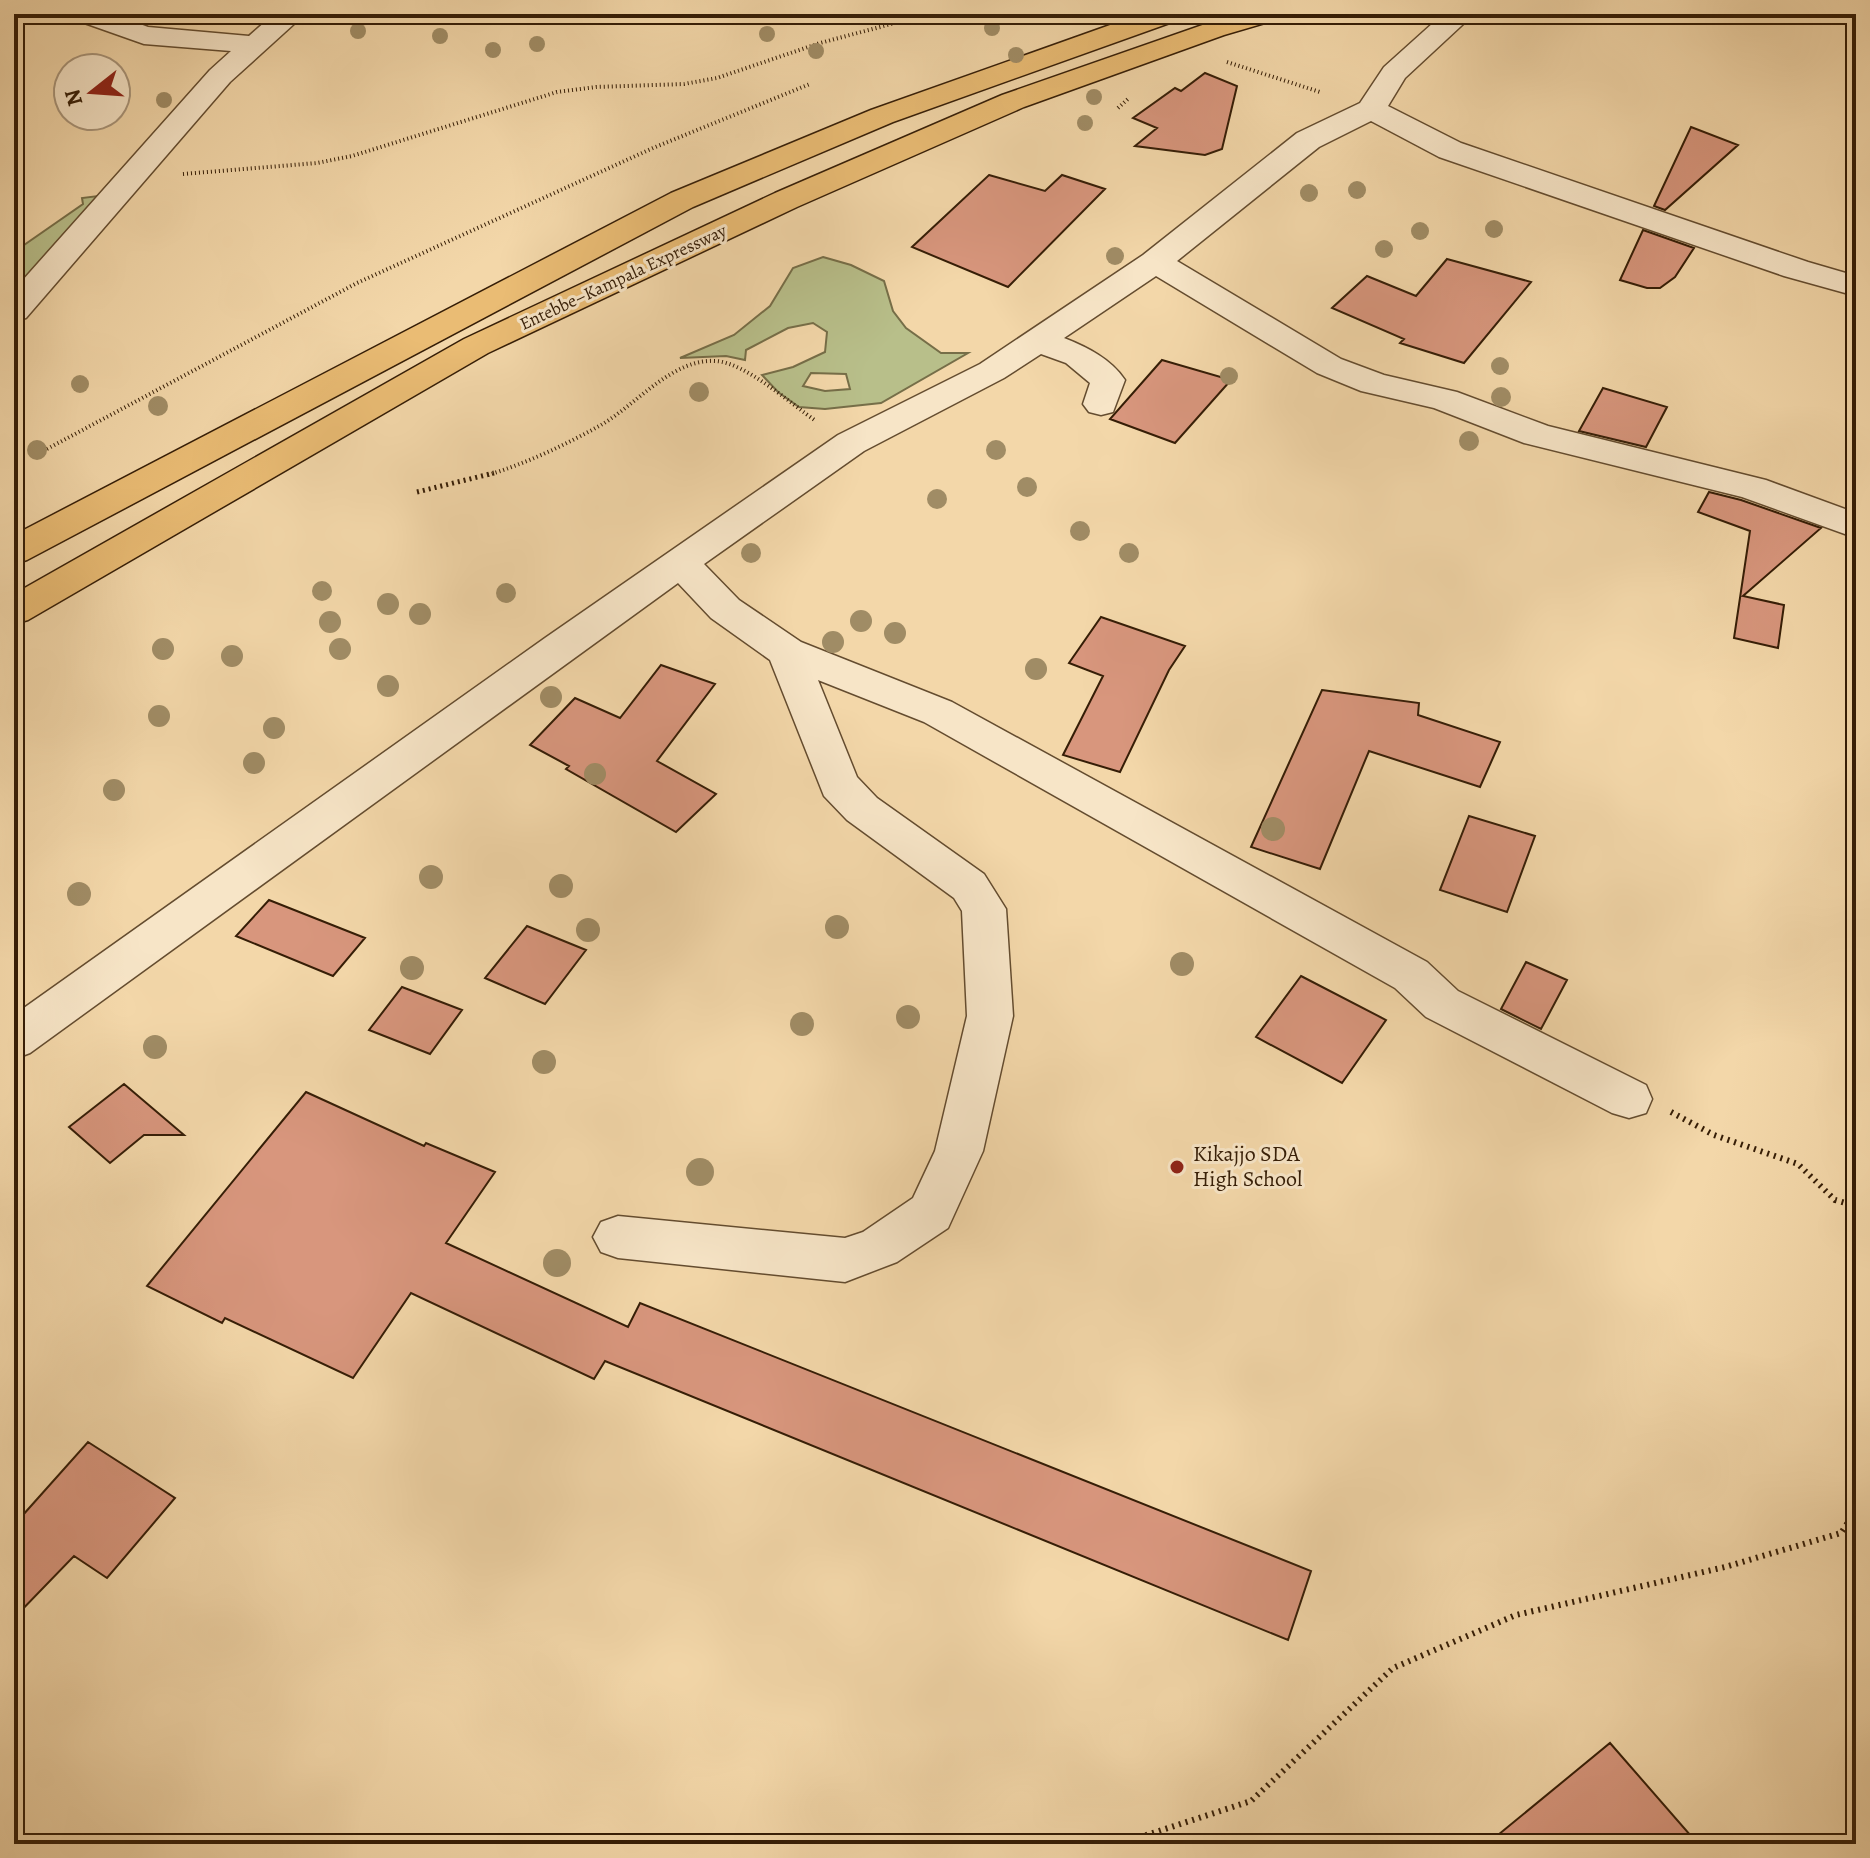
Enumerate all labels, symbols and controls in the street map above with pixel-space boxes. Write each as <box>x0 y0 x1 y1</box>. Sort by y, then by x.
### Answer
north arrow <box>52 52 132 132</box>
text: N <box>57 86 91 110</box>
street label: Entebbe–Kampala Expressway <box>516 218 731 336</box>
place label: Kikajjo SDA High School <box>1193 1139 1302 1194</box>
marker: Kikajjo SDA High School <box>1168 1158 1186 1176</box>

